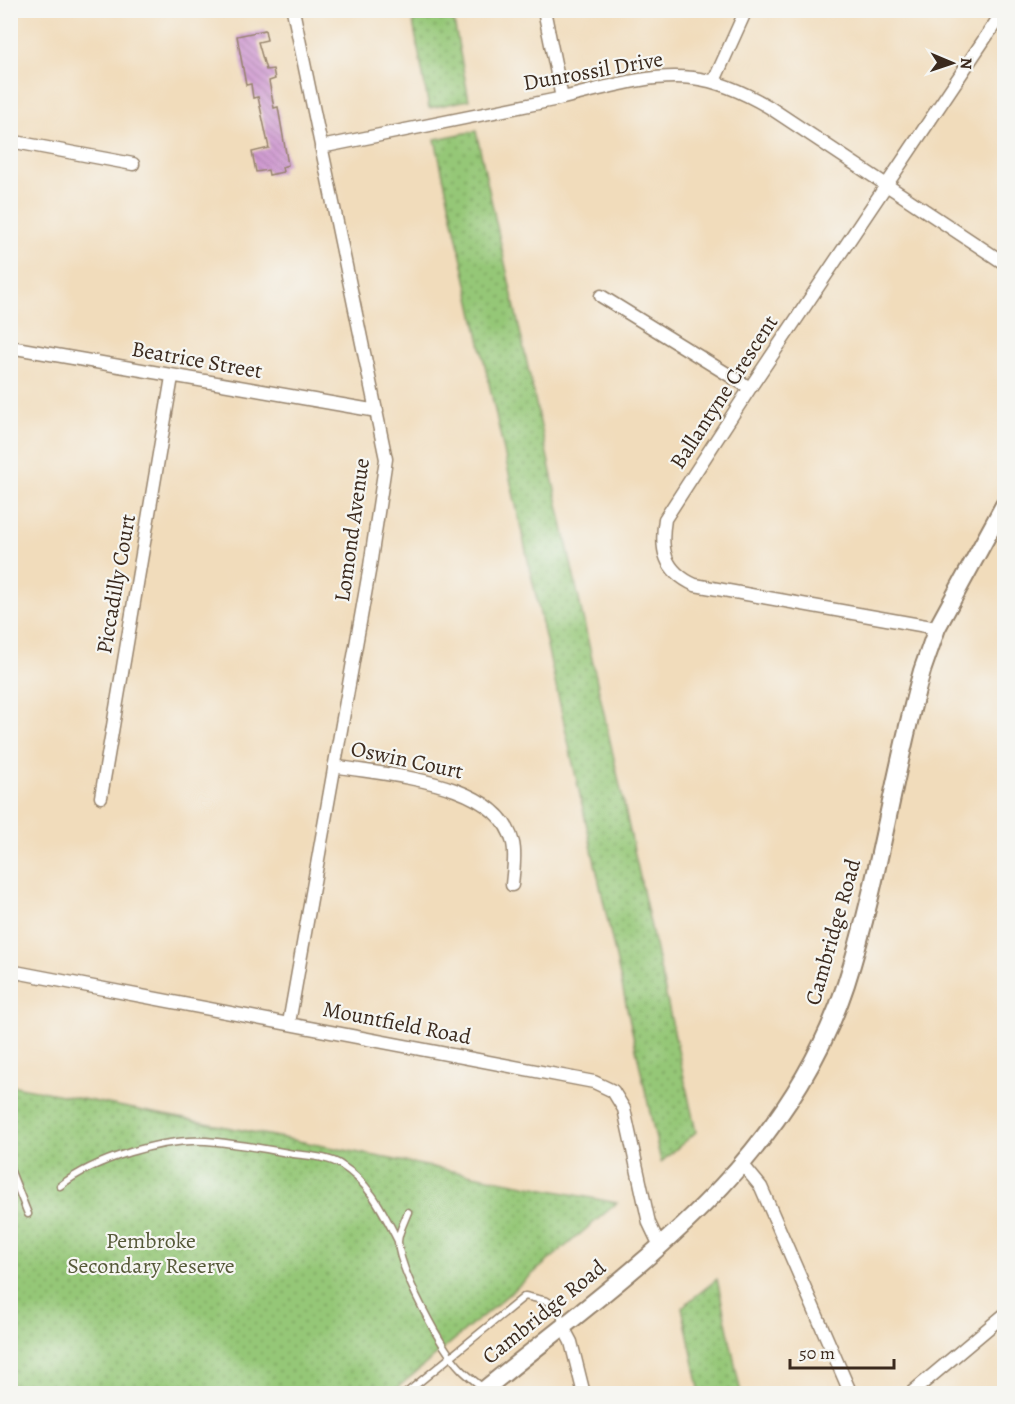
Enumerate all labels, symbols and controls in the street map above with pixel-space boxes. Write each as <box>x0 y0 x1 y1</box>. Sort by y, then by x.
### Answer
north arrow <box>922 33 982 93</box>
street label: Dunrossil Drive <box>521 44 665 98</box>
text: N <box>955 57 977 70</box>
street label: Ballantyne Crescent <box>663 309 785 475</box>
street label: Beatrice Street <box>129 334 265 386</box>
street label: Lomond Avenue <box>327 456 377 604</box>
street label: Piccadilly Court <box>89 512 143 656</box>
street label: Oswin Court <box>348 733 466 787</box>
street label: Cambridge Road <box>798 855 868 1009</box>
street label: Mountfield Road <box>320 994 474 1052</box>
park label: Pembroke Secondary Reserve <box>67 1226 235 1281</box>
street label: Cambridge Road <box>476 1253 612 1371</box>
scale bar <box>790 1332 894 1370</box>
text: 50 m <box>799 1341 835 1365</box>

